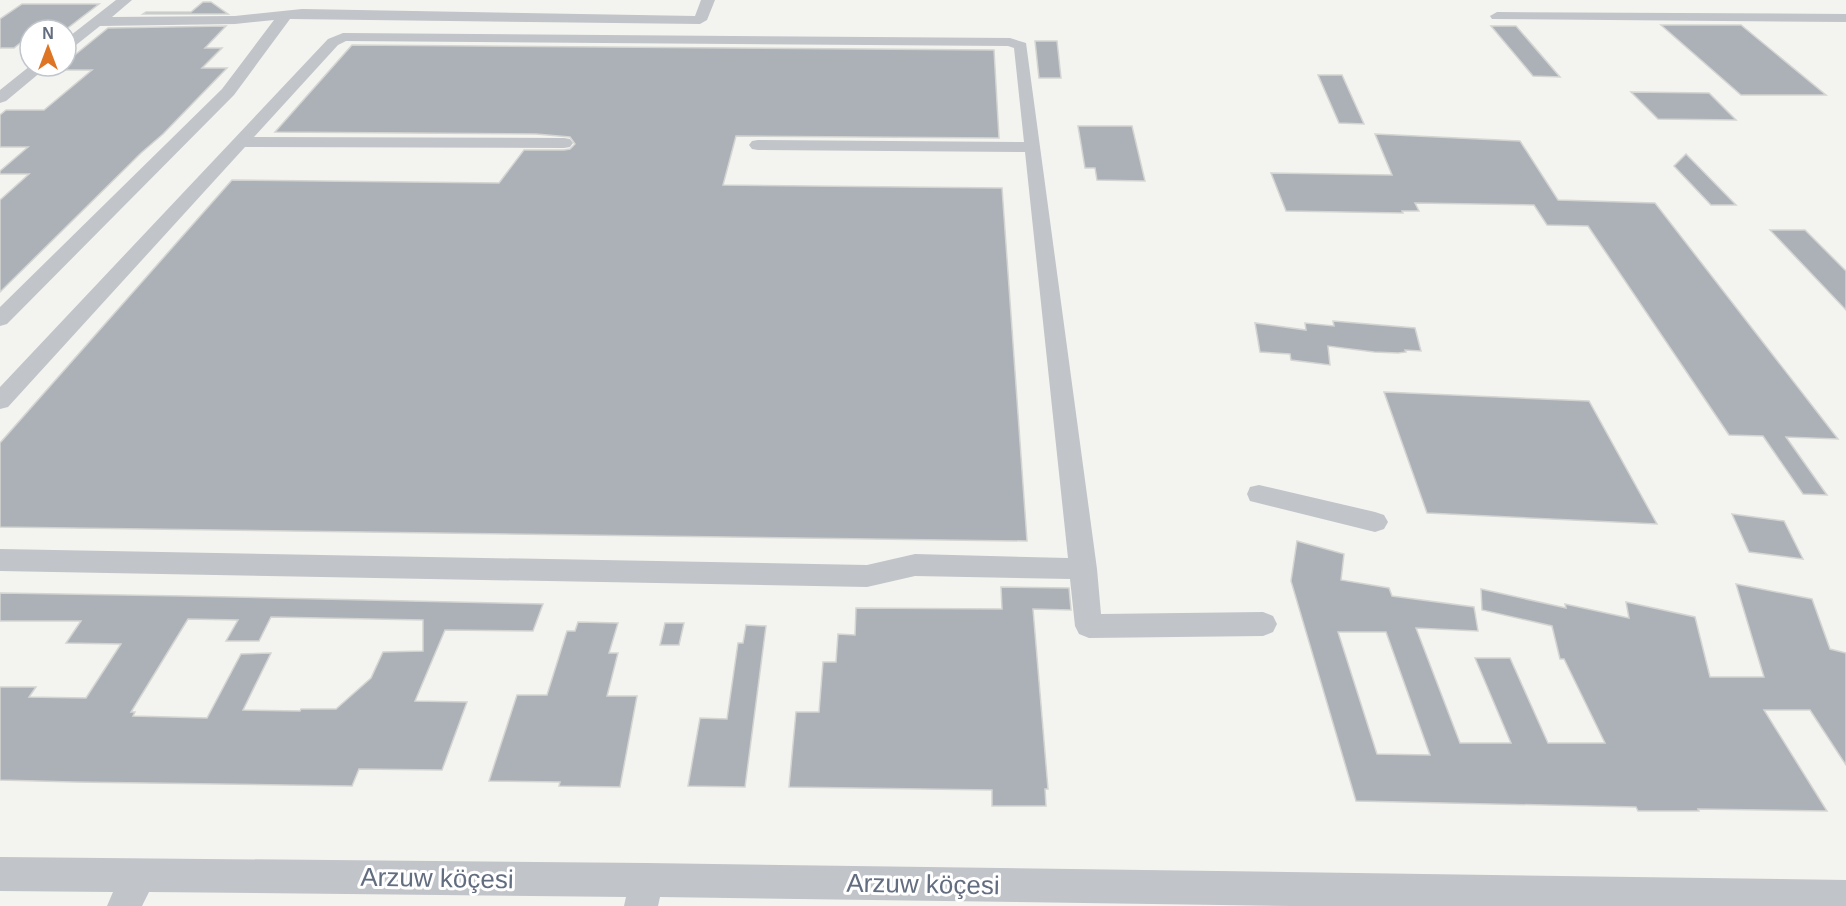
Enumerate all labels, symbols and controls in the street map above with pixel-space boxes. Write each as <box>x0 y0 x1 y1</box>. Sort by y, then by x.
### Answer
north arrow <box>18 18 78 78</box>
text: N <box>42 25 54 42</box>
street label: Arzuw köçesi <box>360 862 514 894</box>
street label: Arzuw köçesi <box>846 868 1000 900</box>

